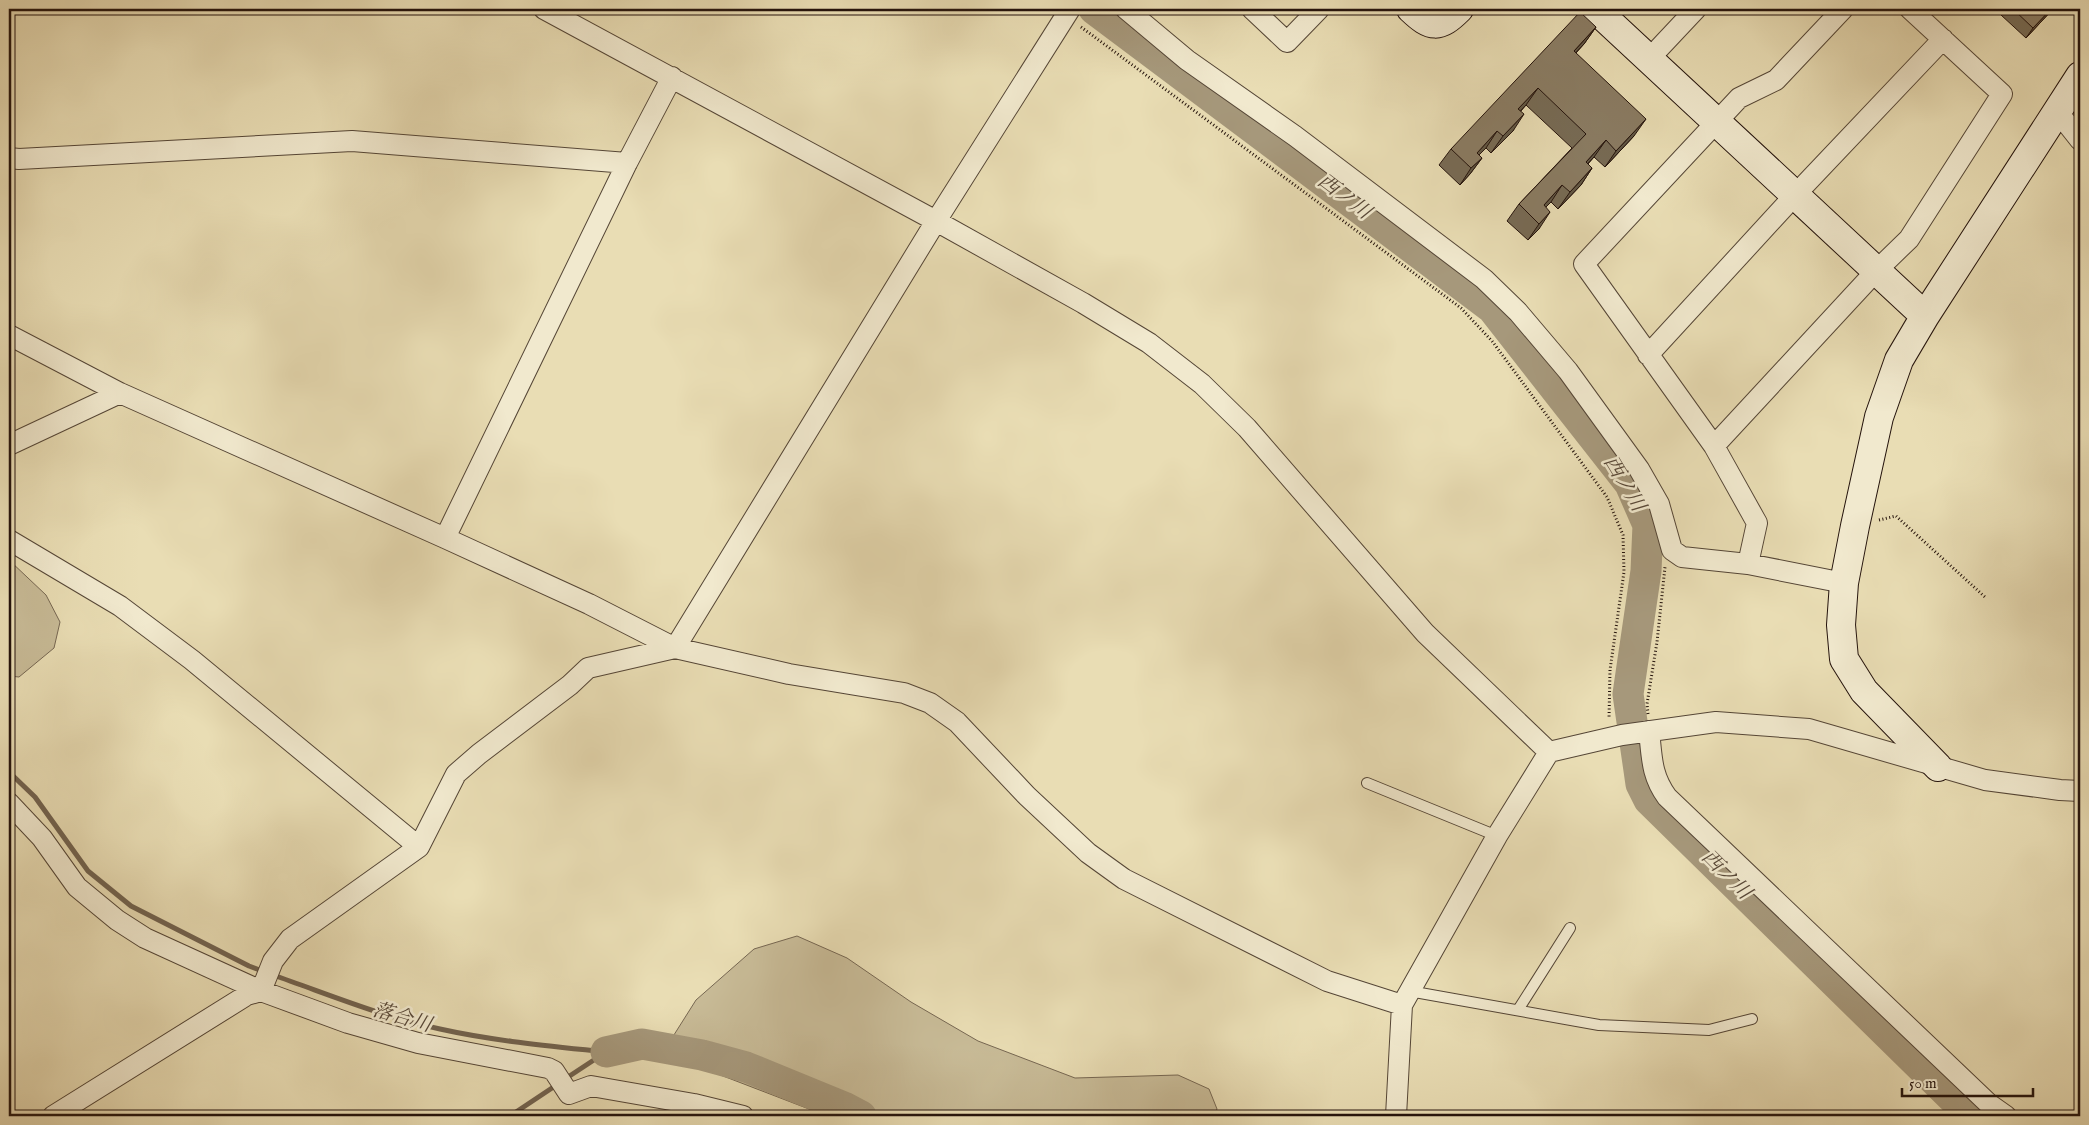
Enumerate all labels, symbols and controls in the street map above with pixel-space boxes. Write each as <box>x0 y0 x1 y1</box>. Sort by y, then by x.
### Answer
water label: 西ノ川 <box>1313 169 1377 226</box>
water label: 西ノ川 <box>1598 452 1651 518</box>
water label: 西ノ川 <box>1696 845 1757 906</box>
water label: 落合川 <box>370 998 436 1039</box>
scale bar <box>1902 1065 2033 1097</box>
text: 50 m <box>1909 1074 1937 1093</box>

